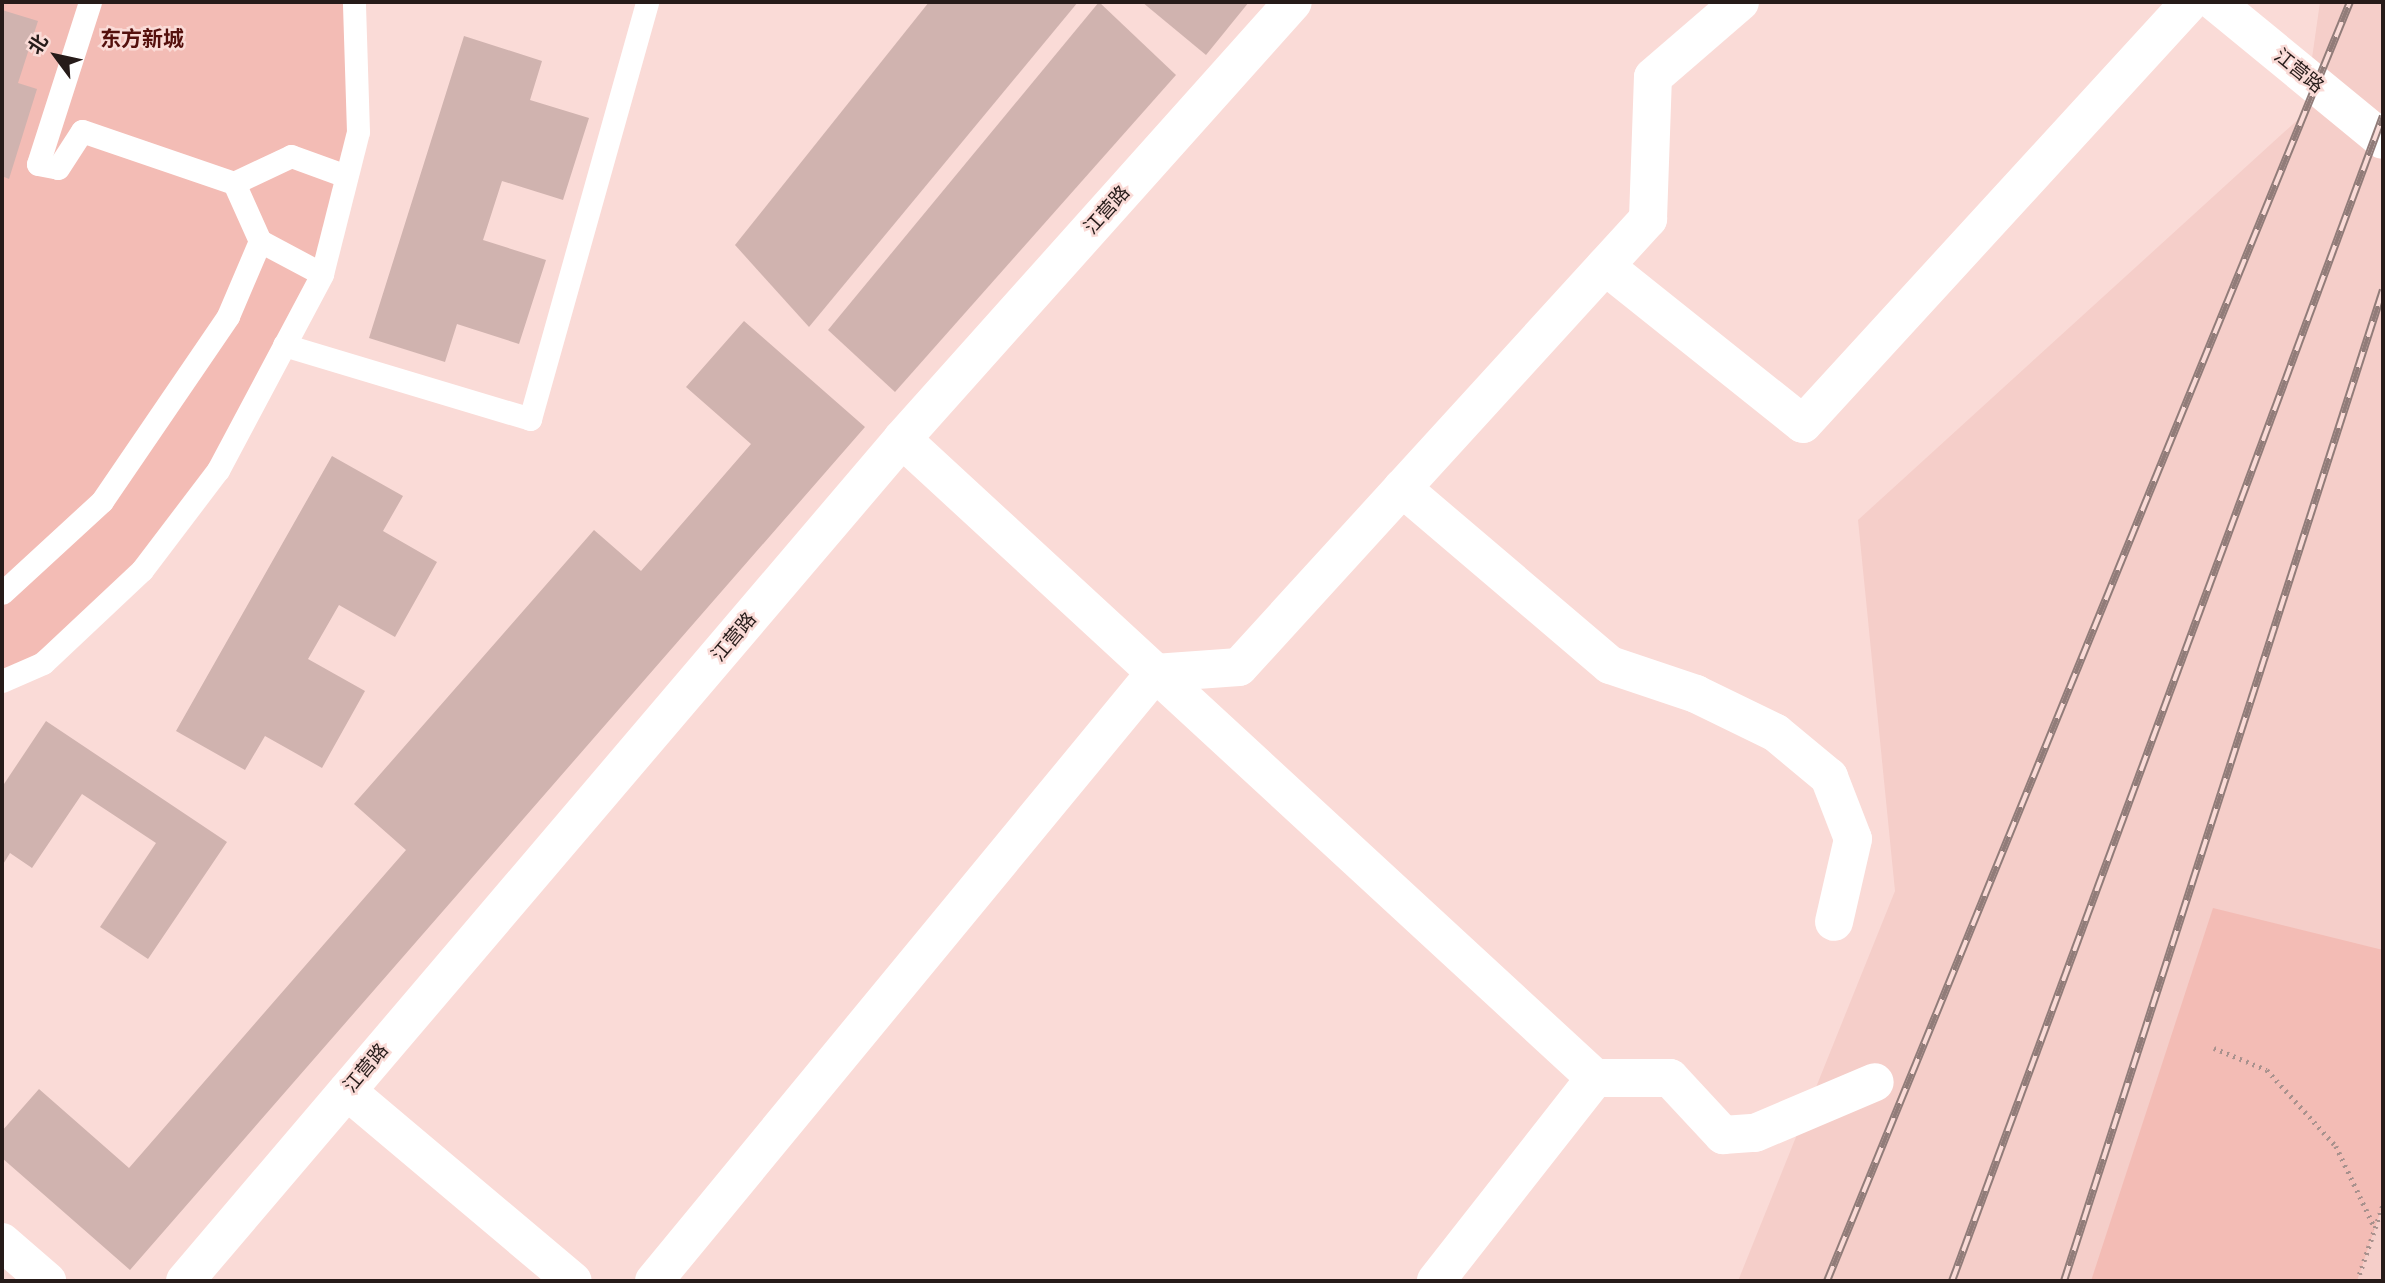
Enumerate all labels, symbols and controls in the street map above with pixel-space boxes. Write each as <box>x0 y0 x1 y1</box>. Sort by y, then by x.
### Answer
north arrow <box>21 21 91 91</box>
district label: 东方新城 <box>100 26 184 52</box>
text: 北 <box>23 30 53 59</box>
street label: 江营路 <box>2270 44 2328 98</box>
street label: 江营路 <box>1079 181 1135 239</box>
street label: 江营路 <box>707 608 761 666</box>
street label: 江营路 <box>339 1039 393 1097</box>

